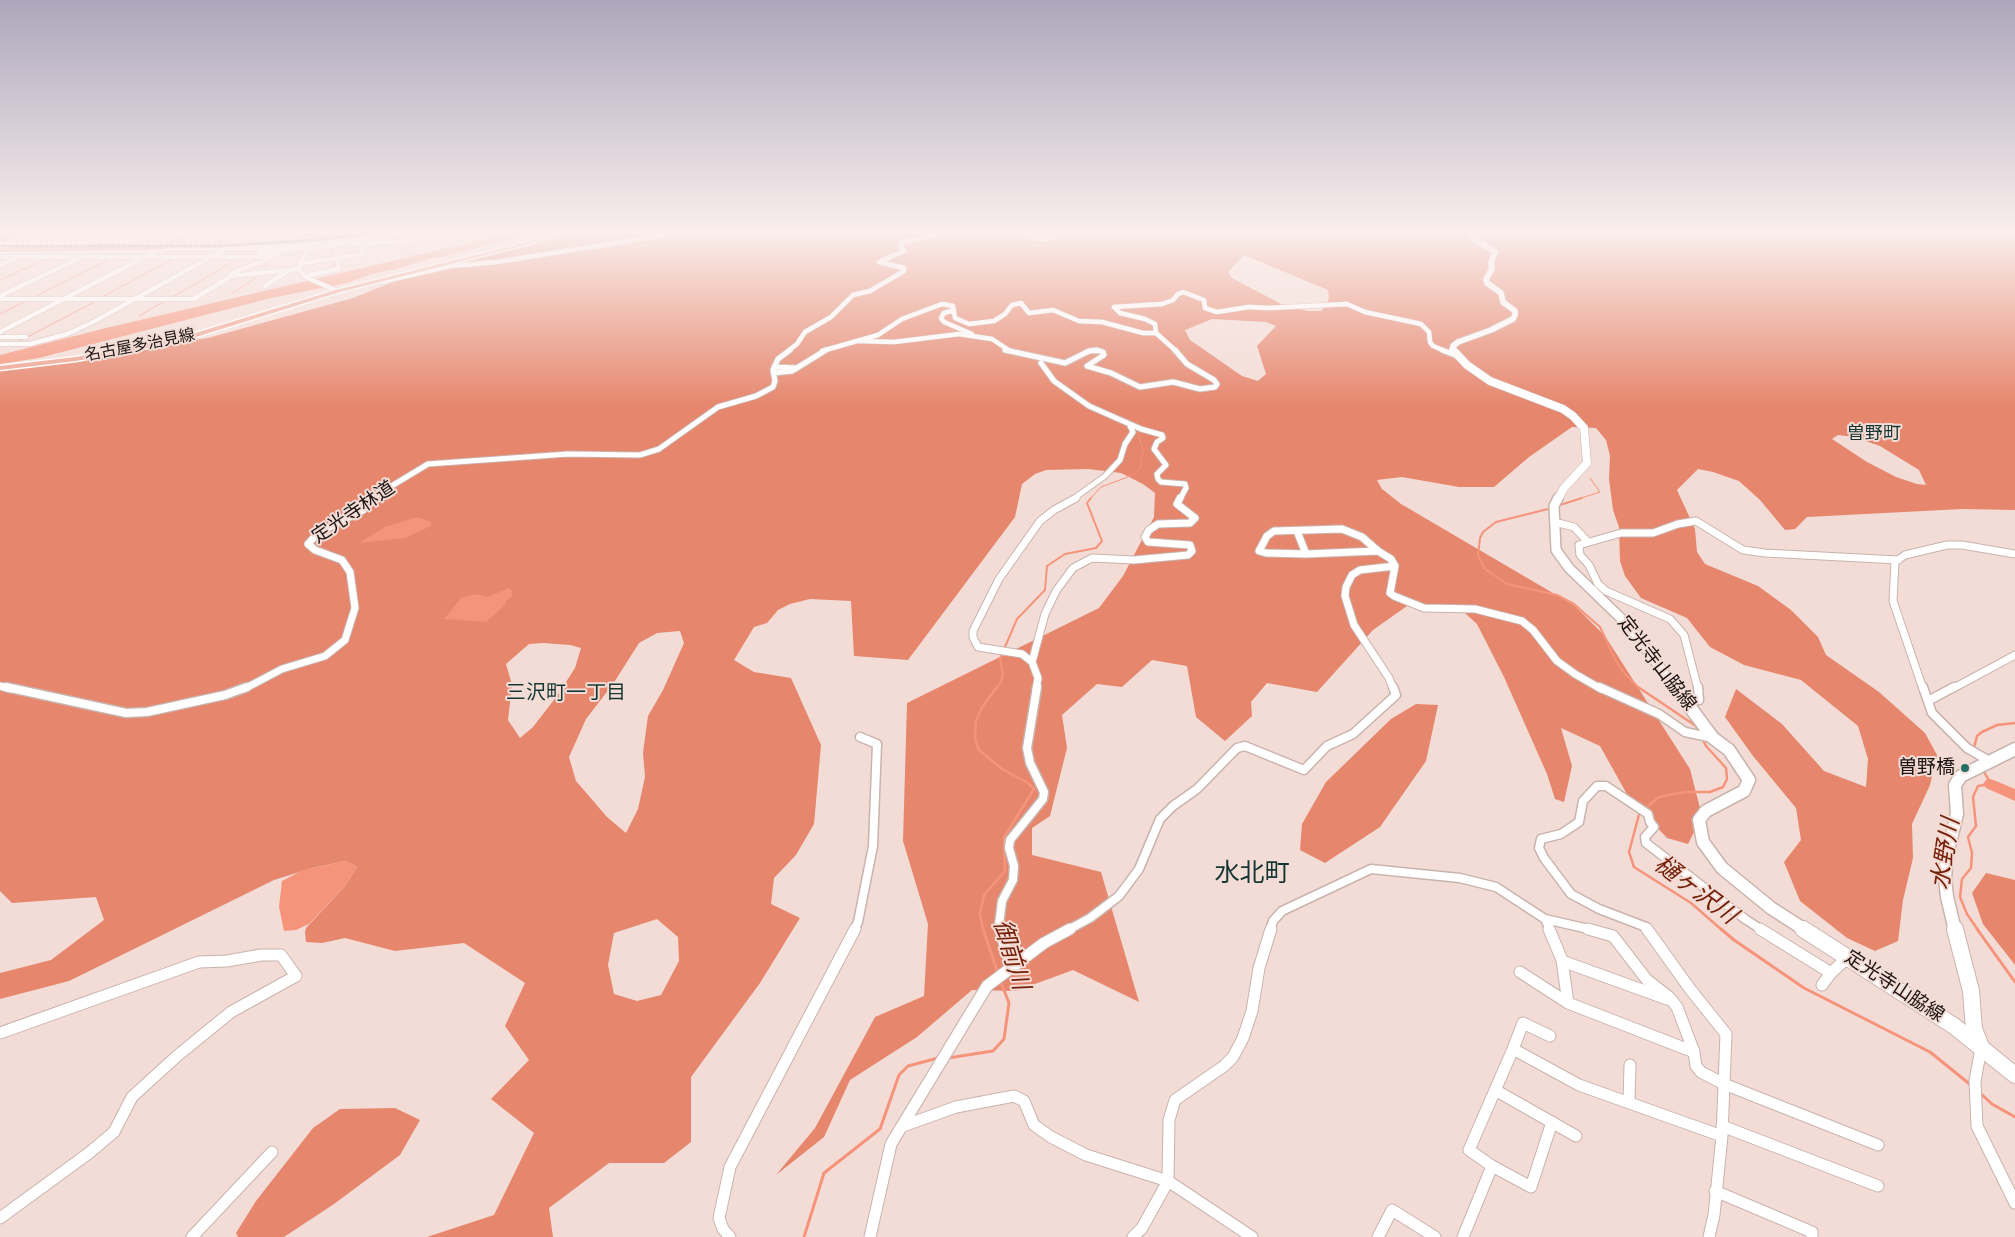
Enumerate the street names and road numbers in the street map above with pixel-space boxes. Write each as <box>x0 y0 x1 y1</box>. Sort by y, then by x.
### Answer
street label: 名古屋多治見線 <box>83 326 197 366</box>
street label: 定光寺林道 <box>308 477 400 549</box>
street label: 定光寺山脇線 <box>1612 612 1700 716</box>
street label: 定光寺山脇線 <box>1840 946 1948 1028</box>

